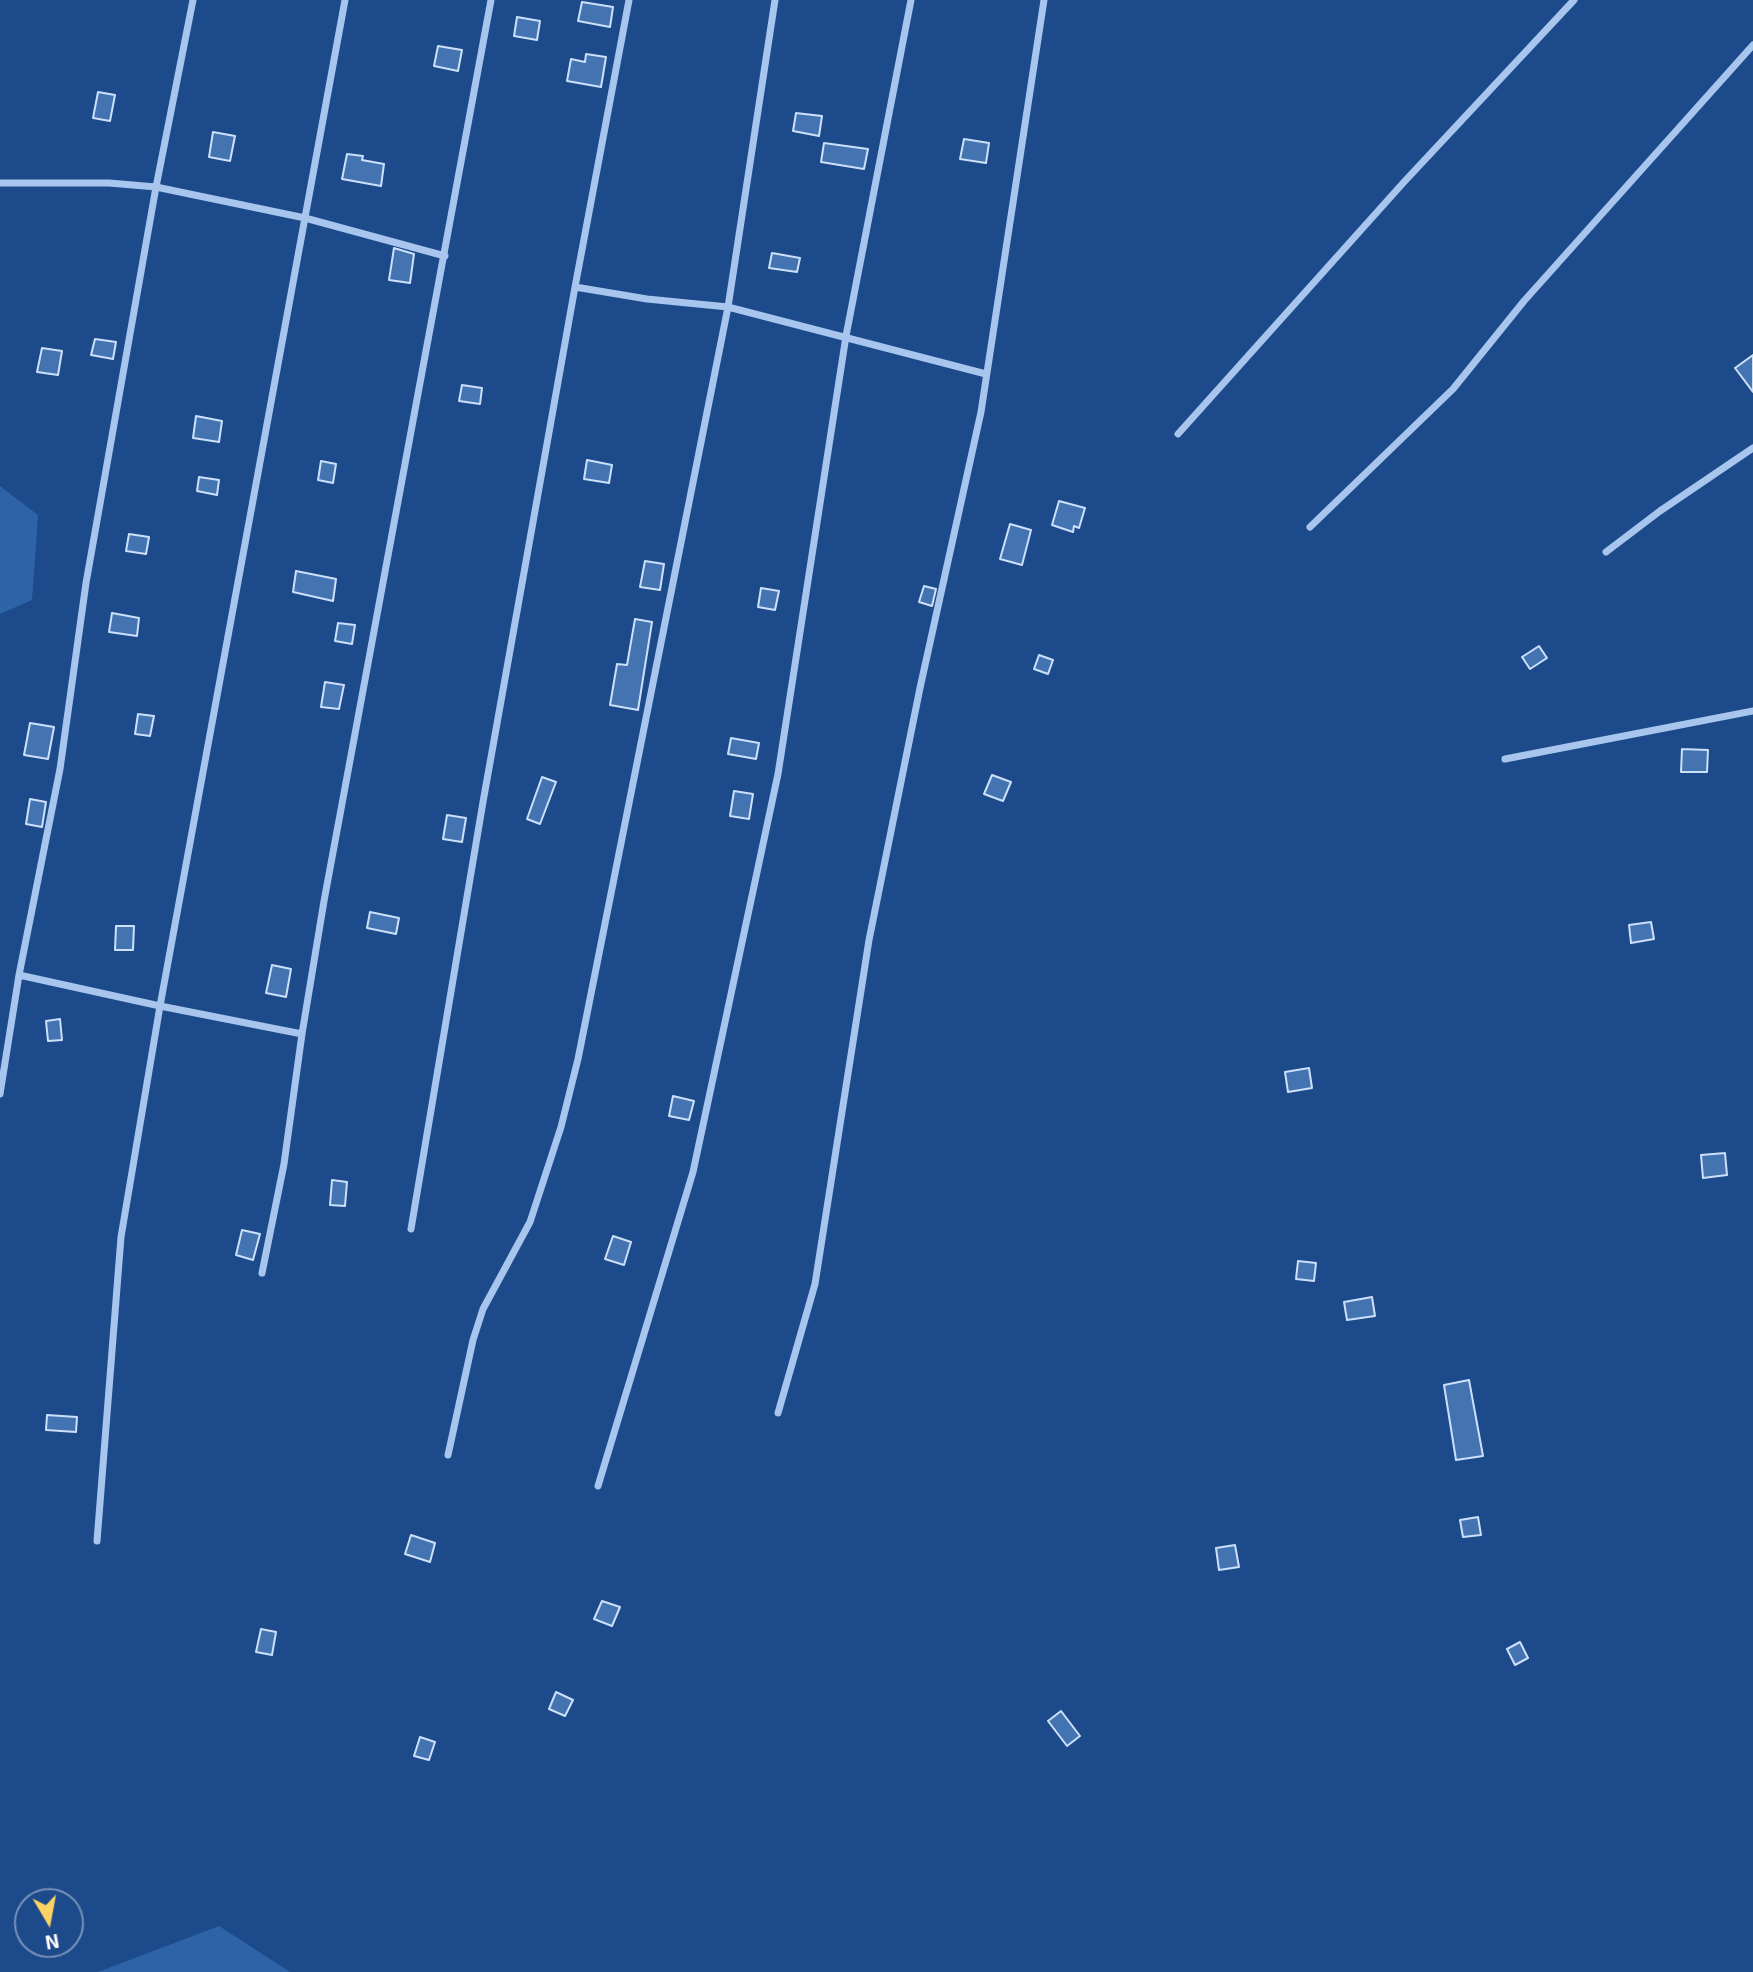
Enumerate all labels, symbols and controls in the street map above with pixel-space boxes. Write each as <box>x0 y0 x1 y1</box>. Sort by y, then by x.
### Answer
north arrow <box>14 1888 84 1958</box>
text: N <box>44 1930 61 1955</box>

